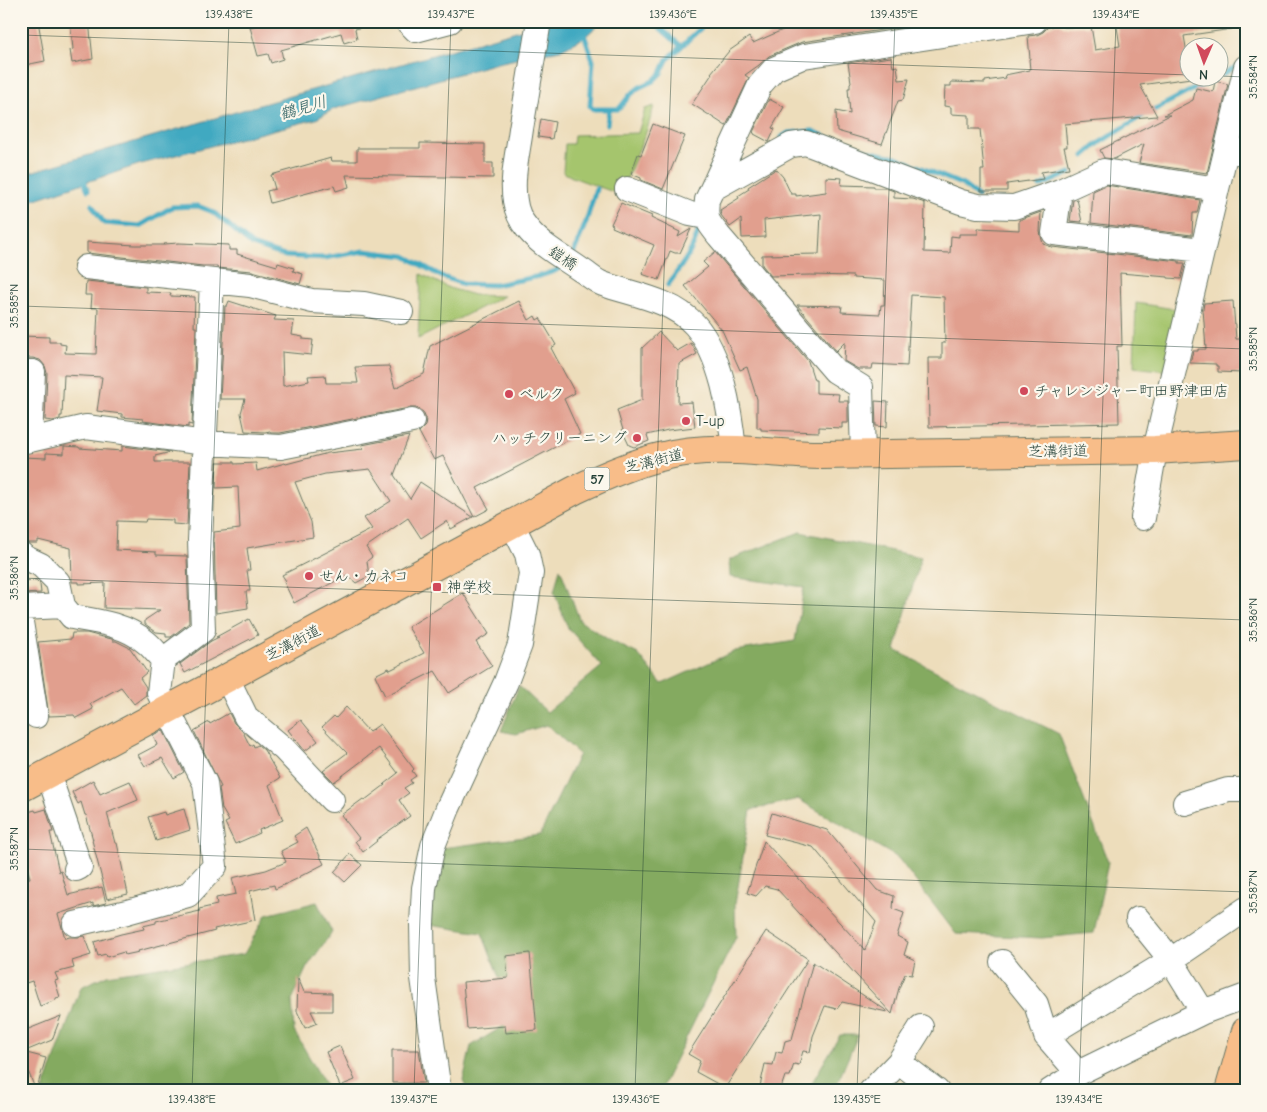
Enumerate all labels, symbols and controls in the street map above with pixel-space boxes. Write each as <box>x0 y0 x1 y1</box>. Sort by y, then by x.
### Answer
text: 139.438°E <box>205 7 253 21</box>
text: 139.437°E <box>428 7 474 21</box>
text: 139.436°E <box>649 7 697 21</box>
text: 139.435°E <box>870 7 918 21</box>
text: 139.434°E <box>1093 7 1139 21</box>
north arrow <box>1180 38 1230 88</box>
text: 35.584°N <box>1246 55 1260 99</box>
text: N <box>1199 66 1208 83</box>
water label: 鶴見川 <box>278 93 329 123</box>
street label: 鎧橋 <box>546 242 580 274</box>
text: 35.585°N <box>7 284 21 328</box>
text: 35.585°N <box>1246 327 1260 371</box>
place label: チャレンジャー町田野津田店 <box>1034 382 1229 400</box>
place label: ベルク <box>519 385 564 403</box>
marker: チャレンジャー町田野津田店 <box>1018 385 1030 397</box>
marker: ベルク <box>503 388 515 400</box>
place label: T-up <box>696 412 724 430</box>
marker: T-up <box>680 415 692 427</box>
place label: ハッチクリーニング <box>492 429 627 447</box>
marker: ハッチクリーニング <box>631 432 643 444</box>
street label: 芝溝街道 <box>1028 441 1088 461</box>
street label: 芝溝街道 <box>623 445 685 477</box>
road number: 57 <box>584 468 610 490</box>
text: 35.586°N <box>7 556 21 600</box>
place label: せん・カネコ <box>319 567 409 585</box>
marker: せん・カネコ <box>303 570 315 582</box>
place label: 神学校 <box>447 578 492 596</box>
marker: 神学校 <box>431 581 443 593</box>
text: 35.586°N <box>1246 598 1260 642</box>
street label: 芝溝街道 <box>262 621 324 665</box>
text: 35.587°N <box>7 827 21 871</box>
text: 35.587°N <box>1246 870 1260 914</box>
text: 139.438°E <box>168 1092 216 1106</box>
text: 139.437°E <box>391 1092 437 1106</box>
text: 139.436°E <box>612 1092 660 1106</box>
text: 139.435°E <box>833 1092 881 1106</box>
text: 139.434°E <box>1056 1092 1102 1106</box>

